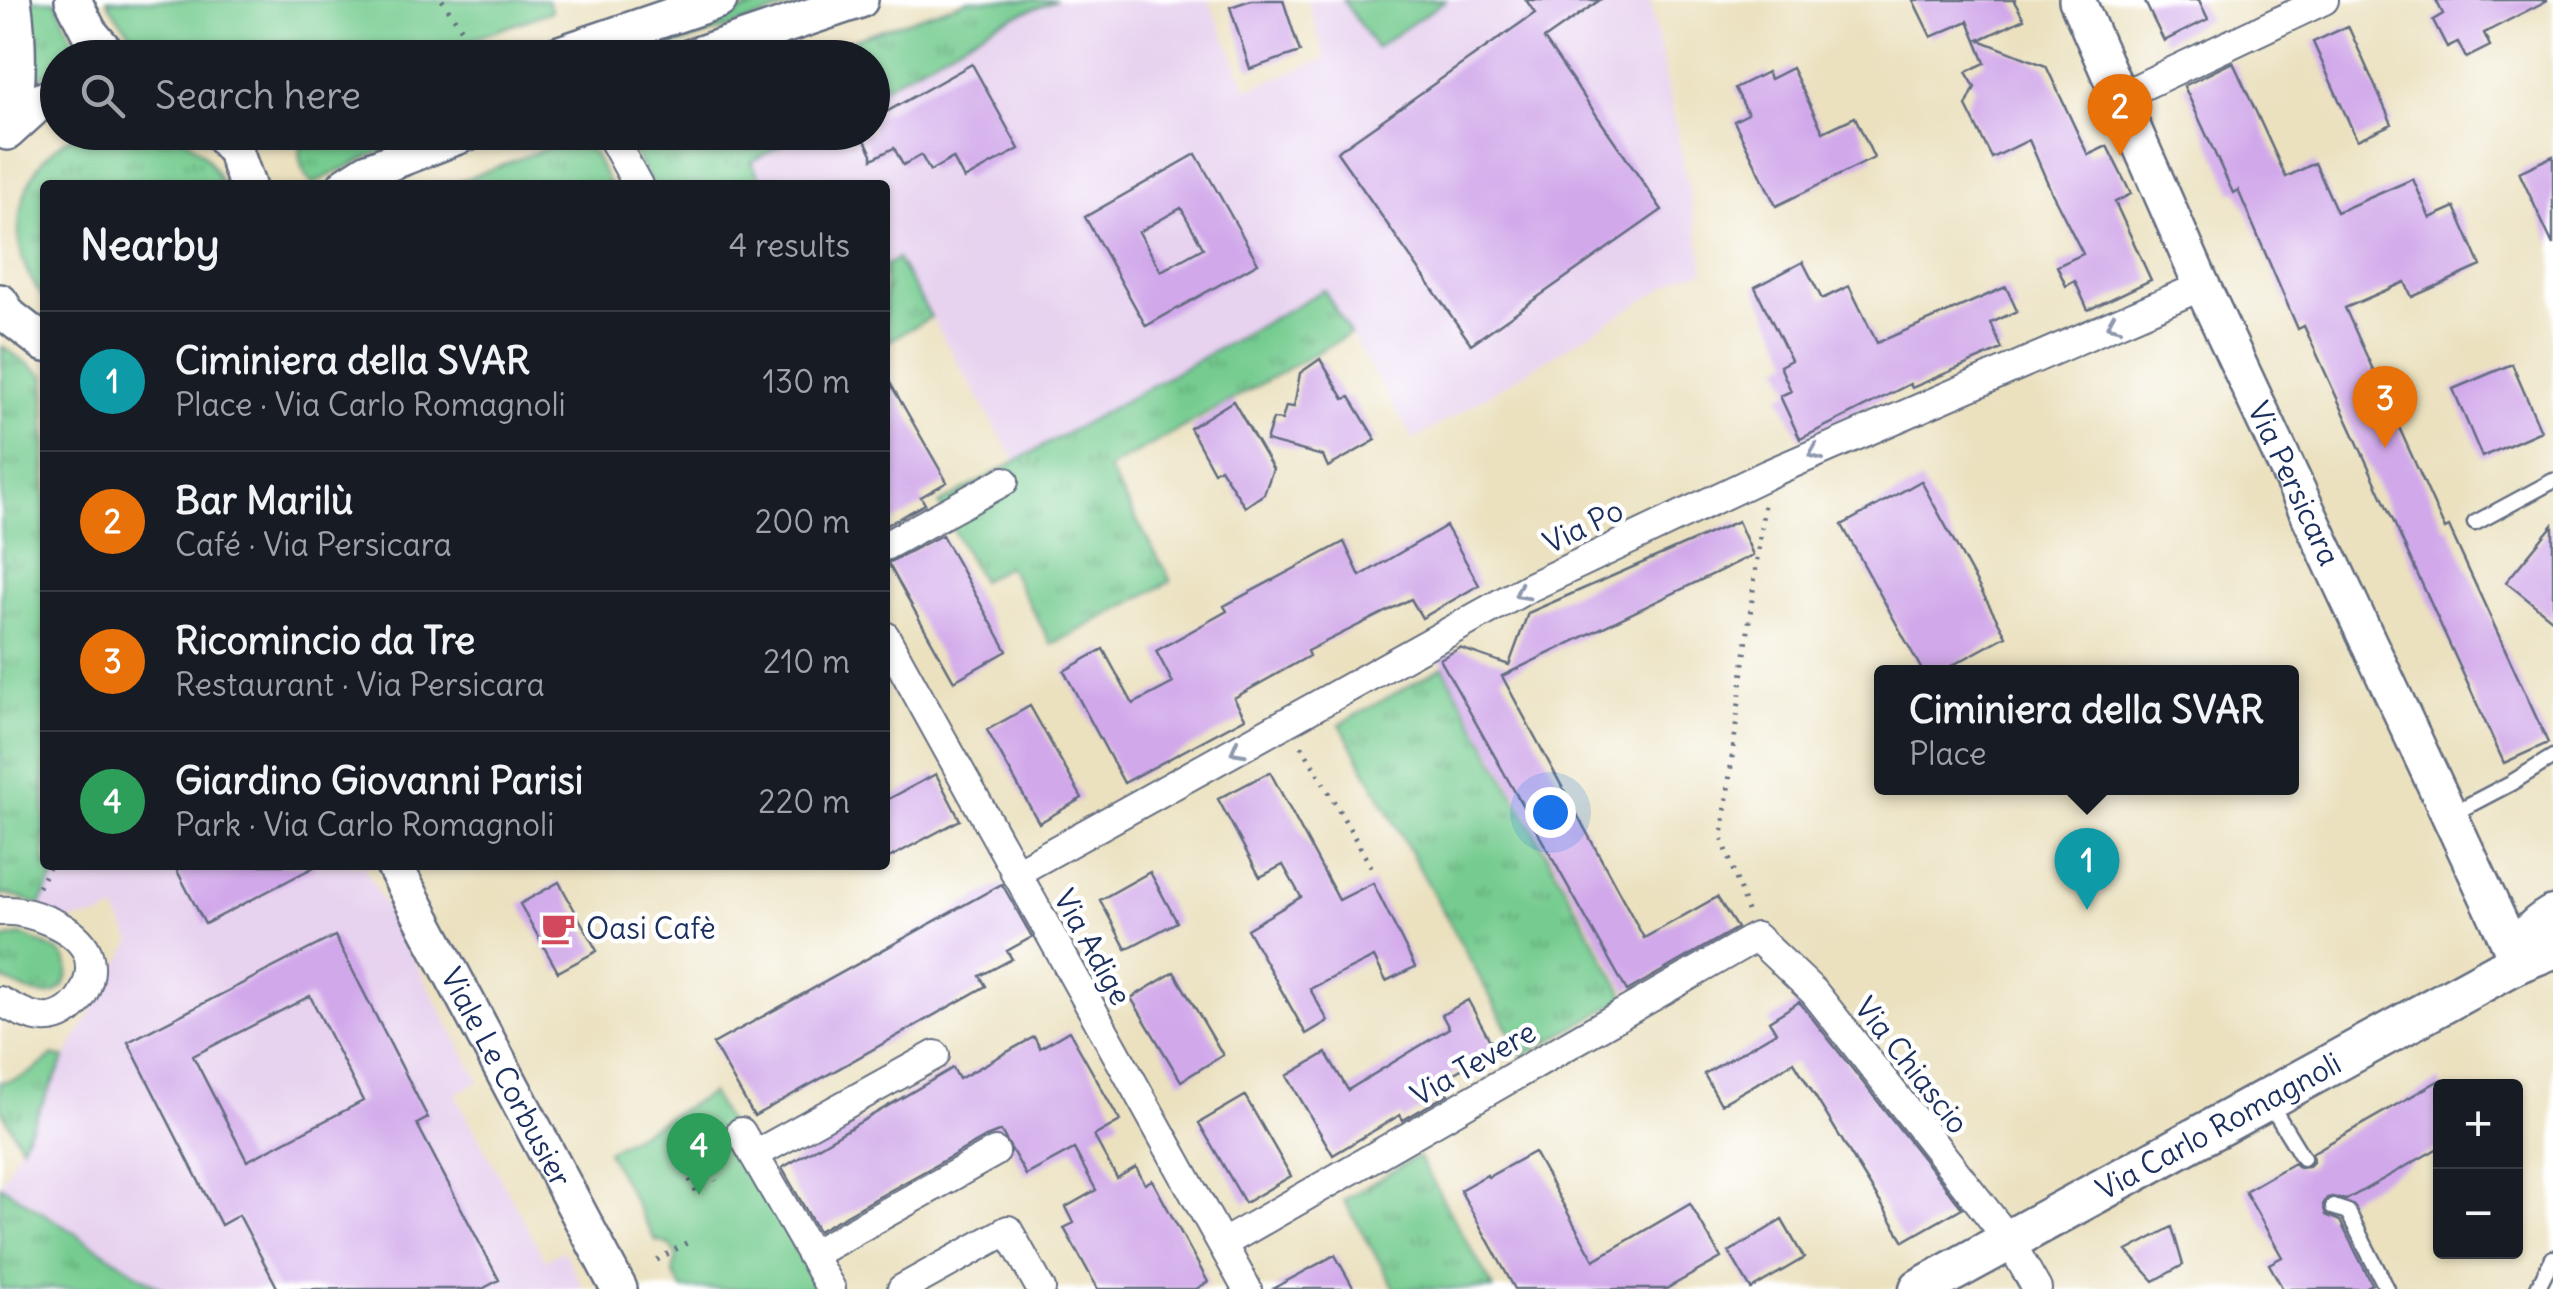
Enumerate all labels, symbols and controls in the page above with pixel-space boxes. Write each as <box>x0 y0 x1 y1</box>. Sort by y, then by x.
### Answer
search box <box>40 40 890 150</box>
icon: search <box>75 68 130 123</box>
text: Search here <box>155 72 361 119</box>
pin: 2 <box>2088 74 2152 156</box>
text: Nearby <box>80 219 219 271</box>
text: 4 results <box>729 225 850 266</box>
one-way arrow <box>2105 312 2123 332</box>
text: Ciminiera della SVAR <box>175 337 530 384</box>
text: 1 <box>106 361 119 402</box>
text: 130 m <box>762 361 850 402</box>
pin: 3 <box>2352 366 2418 448</box>
text: Place · Via Carlo Romagnoli <box>175 384 566 425</box>
street label: Via Persicara <box>2240 395 2349 571</box>
one-way arrow <box>1807 442 1825 462</box>
text: Bar Marilù <box>175 477 353 524</box>
street label: Via Po <box>1537 491 1629 561</box>
text: 2 <box>104 501 121 542</box>
text: 200 m <box>755 501 850 542</box>
text: Café · Via Persicara <box>175 524 452 565</box>
one-way arrow <box>1514 580 1532 600</box>
text: Ricomincio da Tre <box>175 617 475 664</box>
text: 3 <box>103 641 122 682</box>
text: 210 m <box>763 641 850 682</box>
text: Restaurant · Via Persicara <box>175 664 545 705</box>
popup <box>1874 665 2299 795</box>
text: Ciminiera della SVAR <box>1909 686 2264 733</box>
text: Place <box>1909 733 1987 774</box>
one-way arrow <box>1229 737 1247 757</box>
text: Giardino Giovanni Parisi <box>175 757 583 804</box>
text: 4 <box>103 781 122 822</box>
text: 220 m <box>758 781 850 822</box>
your location <box>1525 787 1576 838</box>
text: Park · Via Carlo Romagnoli <box>175 804 554 845</box>
pin: 1 <box>2054 828 2120 910</box>
street label: Via Adige <box>1046 883 1140 1011</box>
cafe icon: Oasi Cafè <box>539 909 577 947</box>
place label: Oasi Cafè <box>586 909 716 947</box>
street label: Viale Le Corbusier <box>433 961 580 1193</box>
street label: Via Chiascio <box>1847 989 1977 1141</box>
street label: Via Tevere <box>1404 1012 1542 1114</box>
street label: Via Carlo Romagnoli <box>2089 1044 2347 1208</box>
map controls <box>2433 1079 2523 1259</box>
button: + <box>2433 1079 2523 1169</box>
pin: 4 <box>666 1112 732 1195</box>
button: − <box>2433 1169 2523 1259</box>

